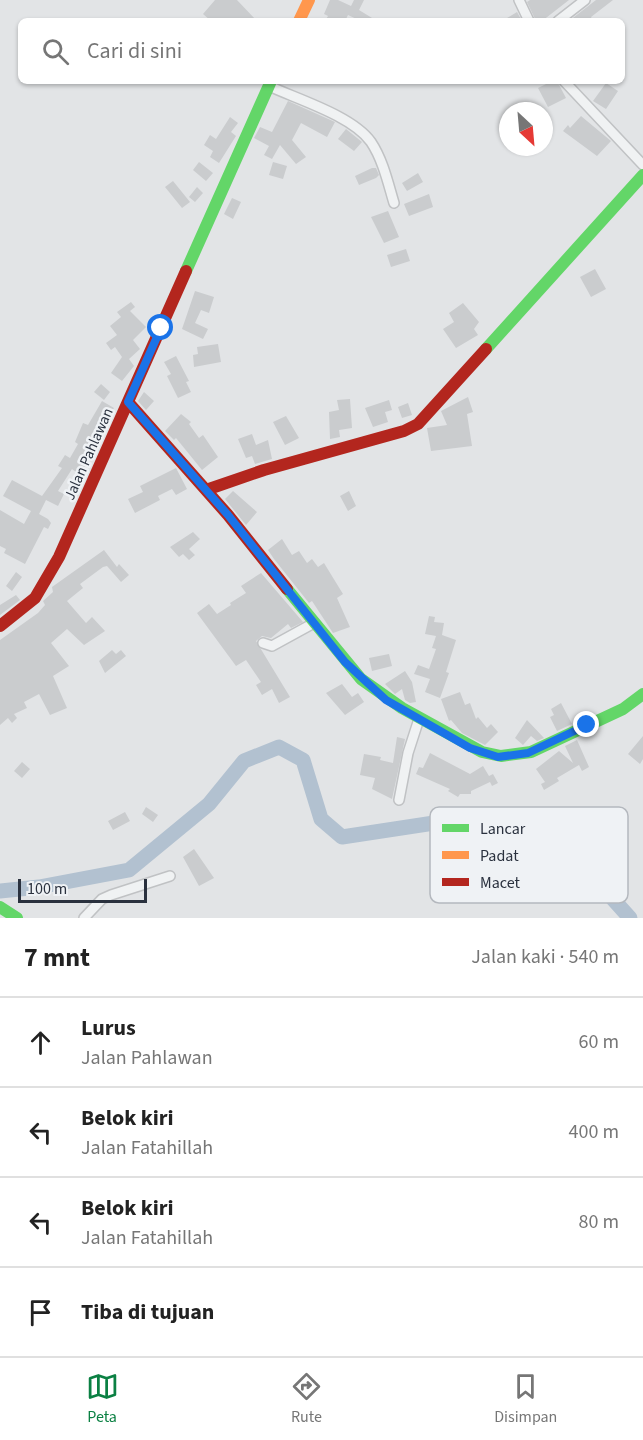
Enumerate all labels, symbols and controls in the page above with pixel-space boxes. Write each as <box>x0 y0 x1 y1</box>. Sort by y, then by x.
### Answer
search box <box>18 18 625 84</box>
icon: search <box>39 35 72 68</box>
text: Cari di sini <box>87 35 182 67</box>
north arrow <box>499 102 553 156</box>
route start <box>147 314 173 340</box>
street label: Jalan Pahlawan <box>59 405 119 503</box>
route end <box>573 711 599 737</box>
legend <box>430 807 628 903</box>
text: Lancar <box>480 818 526 840</box>
text: Padat <box>480 845 519 867</box>
text: Macet <box>480 872 520 894</box>
scale bar <box>18 876 147 904</box>
text: 100 m <box>27 878 67 900</box>
text: 7 mnt <box>24 939 90 976</box>
text: Jalan kaki · 540 m <box>471 943 619 971</box>
text: Lurus <box>81 1012 136 1044</box>
icon: ahead <box>24 1026 57 1059</box>
text: 60 m <box>579 1028 619 1056</box>
text: Jalan Pahlawan <box>81 1044 213 1072</box>
text: Belok kiri <box>81 1102 174 1134</box>
icon: left <box>24 1116 57 1149</box>
text: 400 m <box>569 1118 619 1146</box>
text: Jalan Fatahillah <box>81 1134 213 1162</box>
text: Belok kiri <box>81 1192 174 1224</box>
icon: left <box>24 1206 57 1239</box>
text: 80 m <box>579 1208 619 1236</box>
text: Jalan Fatahillah <box>81 1224 213 1252</box>
icon: arrive <box>24 1296 57 1329</box>
text: Tiba di tujuan <box>81 1296 214 1328</box>
tab: Peta <box>86 1370 119 1428</box>
tab: Rute <box>290 1370 323 1428</box>
tab: Disimpan <box>494 1370 557 1428</box>

